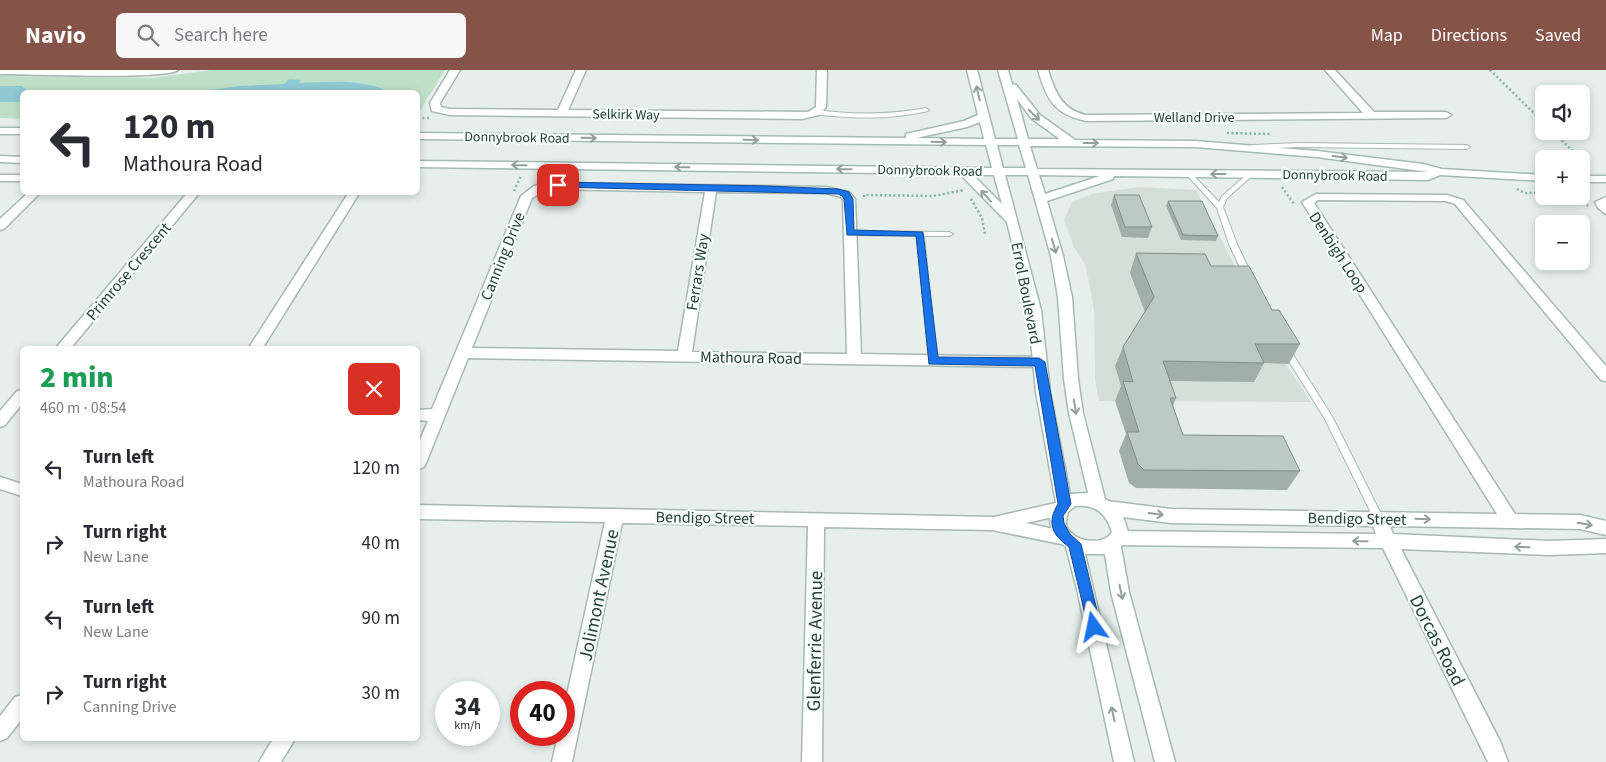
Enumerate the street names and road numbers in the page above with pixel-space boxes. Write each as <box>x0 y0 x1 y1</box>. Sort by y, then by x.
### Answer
street label: Selkirk Way <box>592 104 660 126</box>
street label: Welland Drive <box>1154 108 1234 128</box>
street label: Donnybrook Road <box>464 127 570 149</box>
street label: Donnybrook Road <box>877 160 983 182</box>
street label: Donnybrook Road <box>1282 165 1388 187</box>
street label: Denbigh Loop <box>1304 208 1373 298</box>
street label: Canning Drive <box>475 209 531 304</box>
street label: Primrose Crescent <box>81 217 177 325</box>
street label: Ferrars Way <box>681 232 715 312</box>
street label: Errol Boulevard <box>1005 240 1047 346</box>
street label: Mathoura Road <box>700 346 802 370</box>
street label: Bendigo Street <box>655 506 755 530</box>
street label: Bendigo Street <box>1307 507 1407 531</box>
street label: Jolimont Avenue <box>572 527 627 664</box>
street label: Glenferrie Avenue <box>801 570 830 712</box>
street label: Dorcas Road <box>1402 590 1471 691</box>

